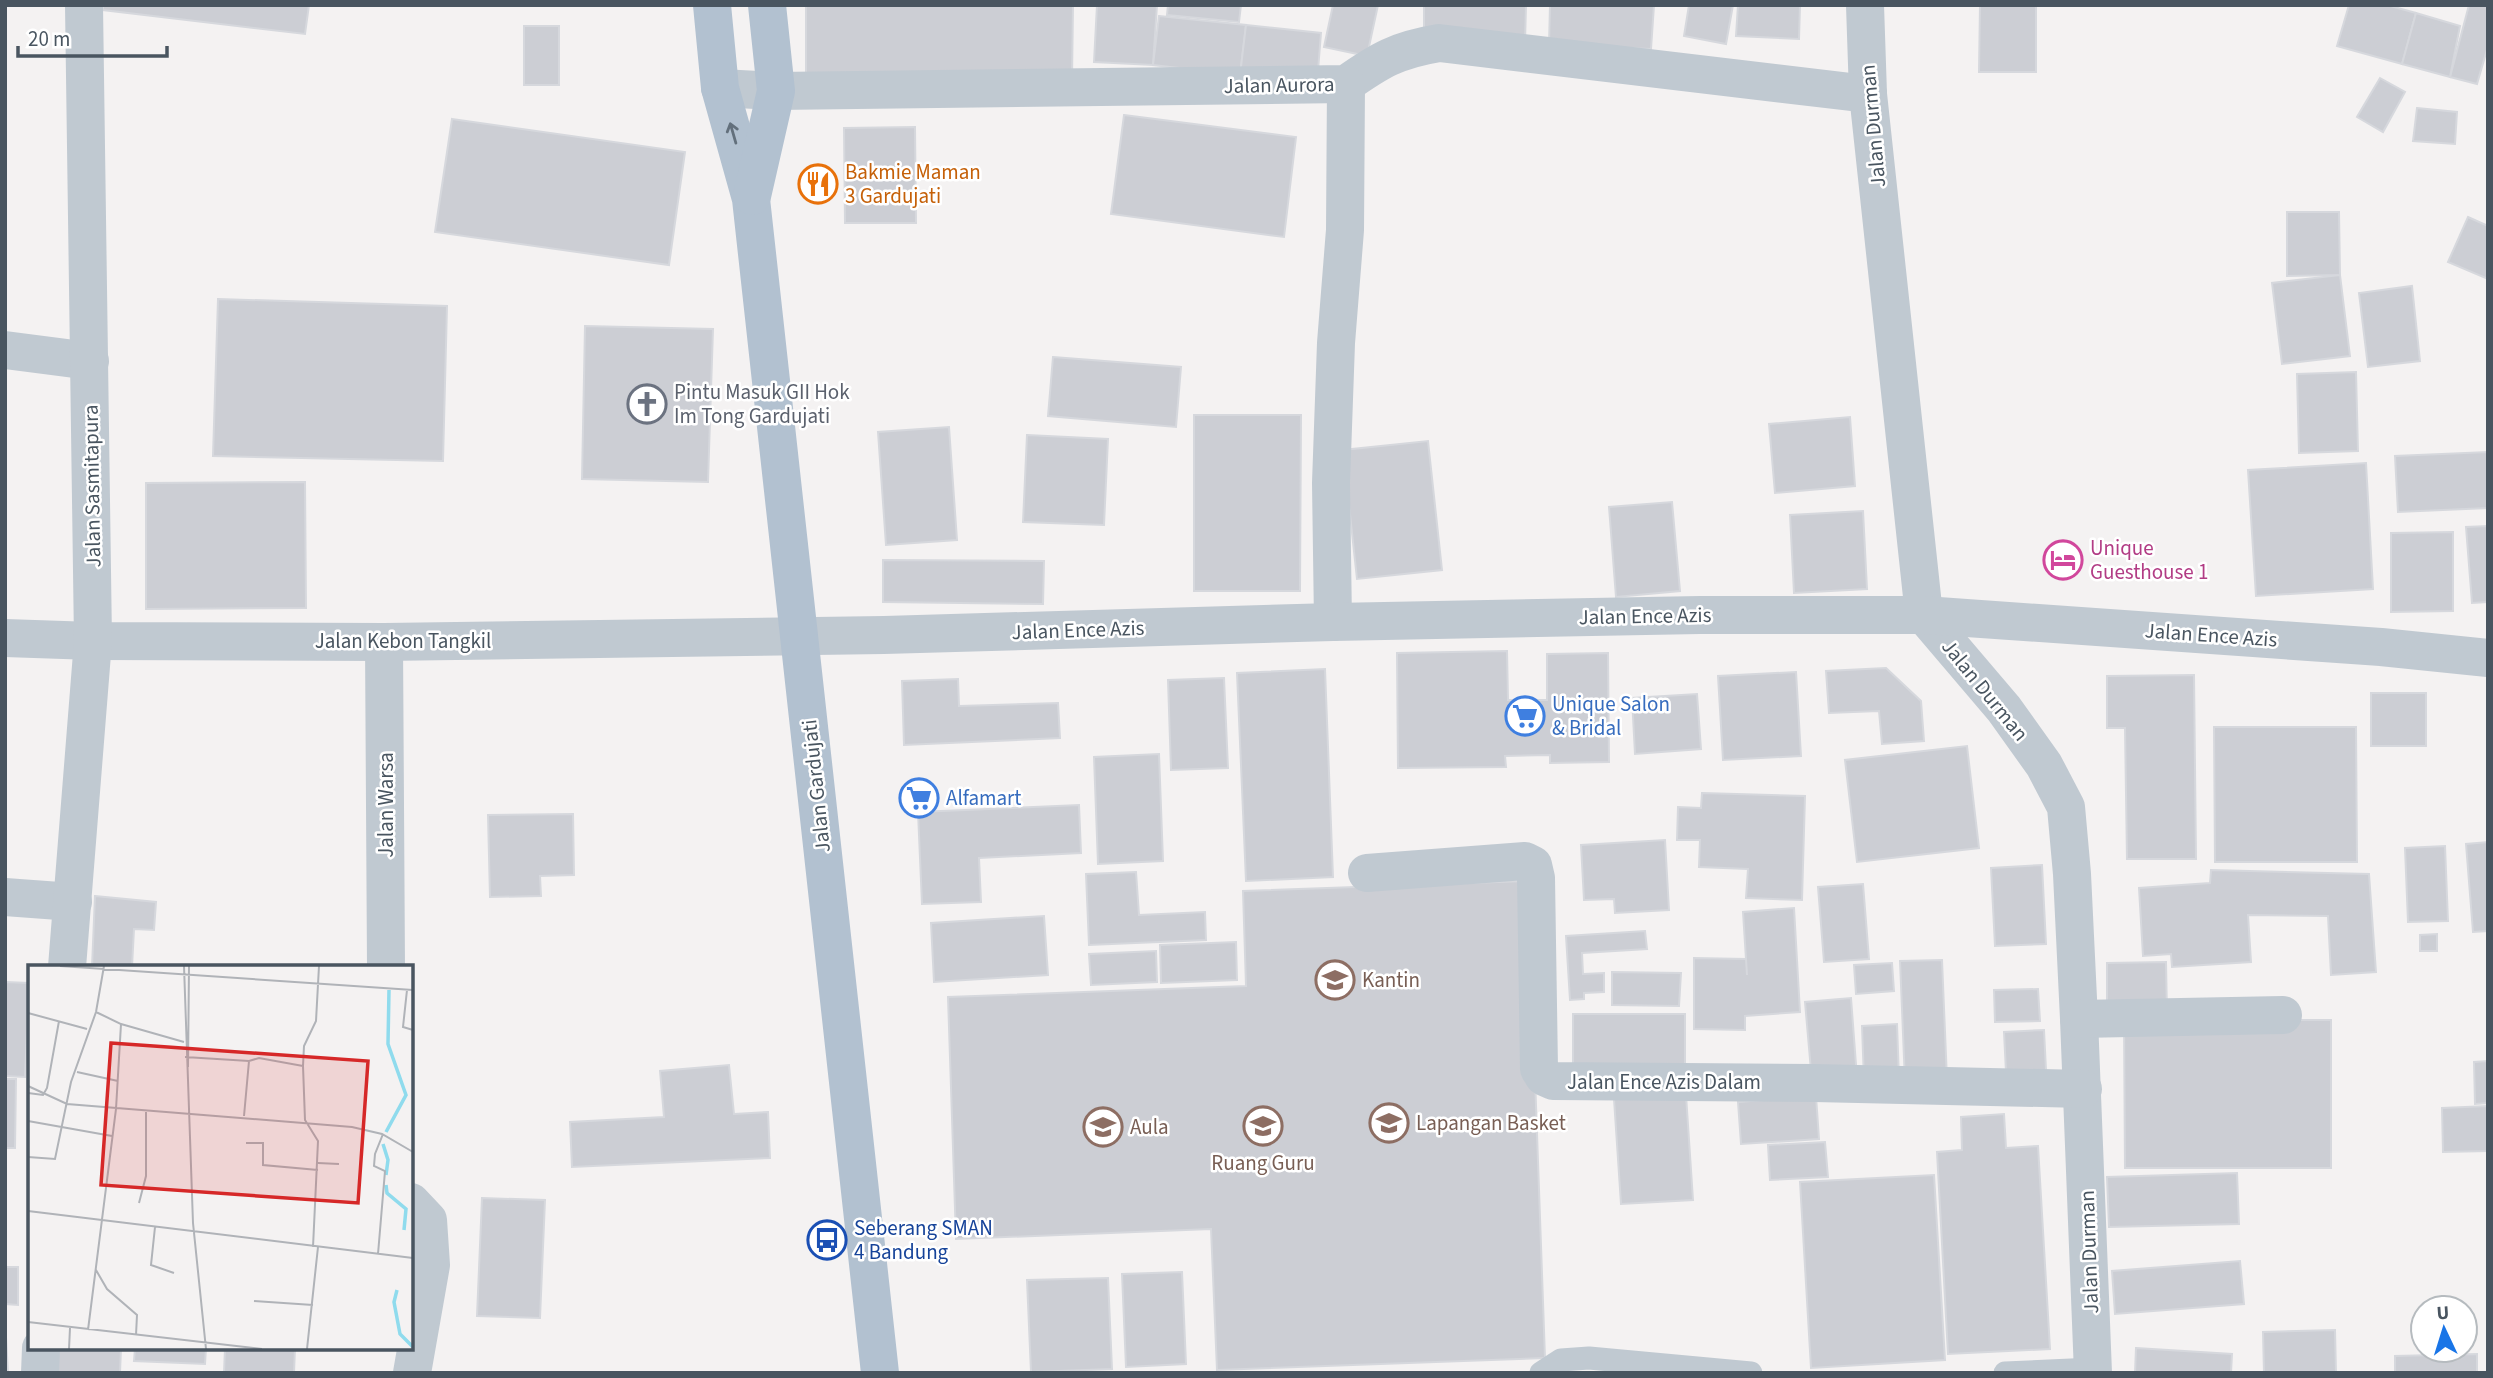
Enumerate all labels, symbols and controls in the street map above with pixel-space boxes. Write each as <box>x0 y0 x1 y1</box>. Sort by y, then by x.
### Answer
scale bar <box>18 14 166 58</box>
text: 20 m <box>28 24 70 54</box>
street label: Jalan Durman <box>1853 63 1893 189</box>
street label: Jalan Aurora <box>1223 69 1335 101</box>
one-way arrow <box>725 123 738 145</box>
place label: Bakmie Maman 3 Gardujati <box>845 157 981 211</box>
restaurant icon: Bakmie Maman 3 Gardujati <box>797 163 839 205</box>
place label: Pintu Masuk GII Hok Im Tong Gardujati <box>674 377 850 431</box>
church icon: Pintu Masuk GII Hok Im Tong Gardujati <box>626 383 668 425</box>
street label: Jalan Sasmitapura <box>76 404 108 568</box>
place label: Unique Guesthouse 1 <box>2090 533 2208 587</box>
hotel icon: Unique Guesthouse 1 <box>2042 539 2084 581</box>
street label: Jalan Ence Azis <box>1578 600 1712 632</box>
street label: Jalan Ence Azis <box>1011 613 1145 647</box>
street label: Jalan Ence Azis <box>2144 615 2279 655</box>
street label: Jalan Kebon Tangkil <box>315 626 491 656</box>
street label: Jalan Durman <box>1935 633 2035 747</box>
place label: Unique Salon & Bridal <box>1552 689 1670 743</box>
supermarket icon: Unique Salon & Bridal <box>1504 695 1546 737</box>
street label: Jalan Gardujati <box>794 718 838 854</box>
street label: Jalan Warsa <box>371 752 401 858</box>
supermarket icon: Alfamart <box>898 777 940 819</box>
place label: Alfamart <box>946 783 1021 813</box>
school or university icon: Kantin <box>1314 959 1356 1001</box>
inset map <box>28 965 413 1350</box>
place label: Kantin <box>1362 965 1420 995</box>
street label: Jalan Ence Azis Dalam <box>1567 1067 1761 1097</box>
school or university icon: Lapangan Basket <box>1368 1102 1410 1144</box>
school or university icon: Ruang Guru <box>1242 1105 1284 1147</box>
school or university icon: Aula <box>1082 1106 1124 1148</box>
place label: Lapangan Basket <box>1416 1108 1566 1138</box>
place label: Aula <box>1130 1112 1169 1142</box>
place label: Ruang Guru <box>1211 1148 1315 1178</box>
street label: Jalan Durman <box>2072 1190 2106 1314</box>
place label: Seberang SMAN 4 Bandung <box>854 1213 993 1267</box>
bus stop icon: Seberang SMAN 4 Bandung <box>806 1219 848 1261</box>
north arrow <box>2409 1294 2479 1364</box>
text: U <box>2436 1300 2450 1327</box>

